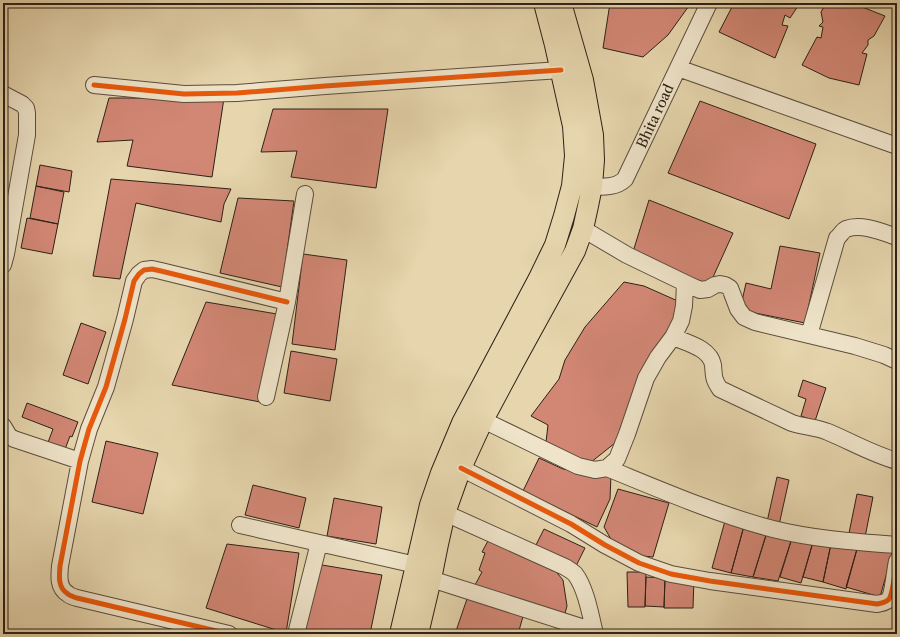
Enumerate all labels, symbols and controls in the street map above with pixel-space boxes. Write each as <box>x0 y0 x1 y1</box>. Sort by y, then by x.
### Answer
street label: Bhita road <box>632 81 678 151</box>

